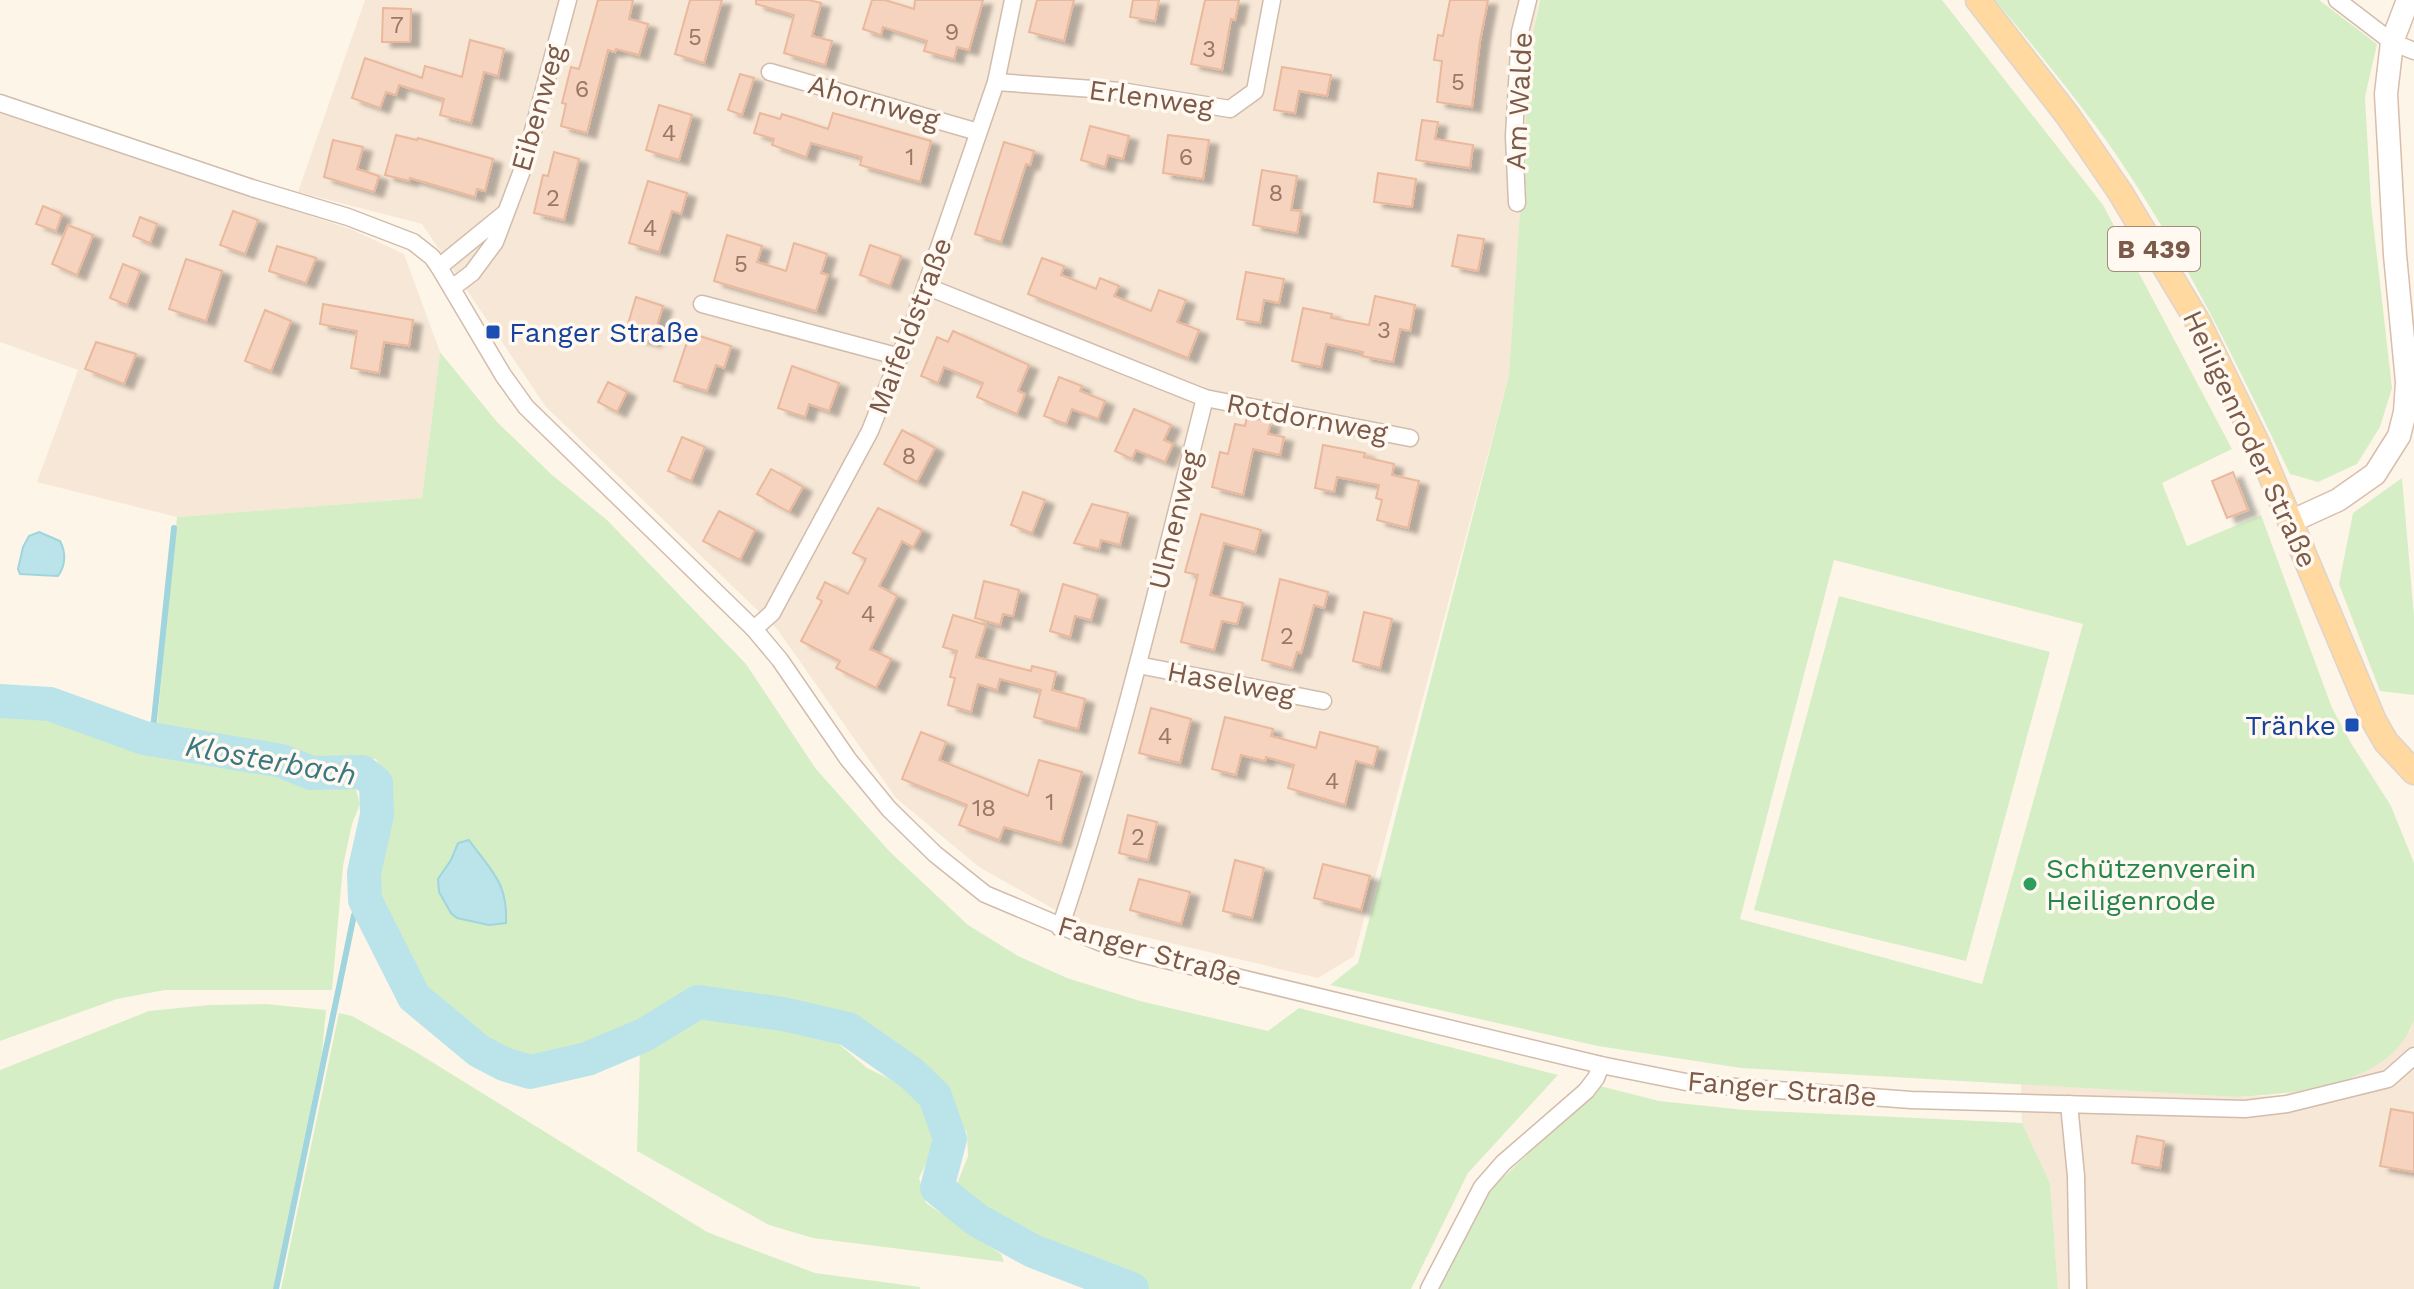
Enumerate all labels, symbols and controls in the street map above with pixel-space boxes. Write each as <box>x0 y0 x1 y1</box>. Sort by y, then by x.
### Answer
house number: 7 <box>390 11 404 39</box>
house number: 9 <box>945 18 959 46</box>
house number: 5 <box>688 23 702 51</box>
street label: Am Walde <box>1499 31 1539 171</box>
house number: 3 <box>1202 35 1216 63</box>
street label: Eibenweg <box>504 41 572 175</box>
street label: Ahornweg <box>804 68 944 137</box>
house number: 5 <box>1451 68 1465 96</box>
street label: Erlenweg <box>1087 73 1215 123</box>
house number: 6 <box>575 75 589 103</box>
house number: 4 <box>662 119 676 147</box>
house number: 1 <box>905 143 915 171</box>
house number: 6 <box>1179 143 1193 171</box>
house number: 8 <box>1269 179 1283 207</box>
house number: 2 <box>546 184 560 212</box>
house number: 4 <box>643 214 657 242</box>
road number: B 439 <box>2108 227 2200 271</box>
street label: Maifeldstraße <box>861 233 959 419</box>
house number: 5 <box>734 250 748 278</box>
street label: Heiligenroder Straße <box>2176 305 2324 573</box>
place label: Fanger Straße <box>509 316 699 349</box>
house number: 3 <box>1377 316 1391 344</box>
marker: Fanger Straße <box>484 323 502 341</box>
street label: Rotdornweg <box>1224 386 1390 450</box>
house number: 8 <box>902 442 916 470</box>
street label: Ulmenweg <box>1142 447 1208 593</box>
house number: 4 <box>861 600 875 628</box>
house number: 2 <box>1280 622 1294 650</box>
street label: Haselweg <box>1164 654 1298 712</box>
place label: Tränke <box>2245 709 2336 742</box>
marker: Tränke <box>2343 716 2361 734</box>
house number: 4 <box>1158 722 1172 750</box>
water label: Klosterbach <box>183 728 359 792</box>
house number: 4 <box>1325 767 1339 795</box>
house number: 1 <box>1045 788 1055 816</box>
house number: 18 <box>972 794 996 822</box>
house number: 2 <box>1131 823 1145 851</box>
place label: Schützenverein Heiligenrode <box>2046 852 2256 917</box>
marker: Schützenverein Heiligenrode <box>2021 875 2039 893</box>
street label: Fanger Straße <box>1054 909 1246 993</box>
street label: Fanger Straße <box>1686 1064 1878 1114</box>

